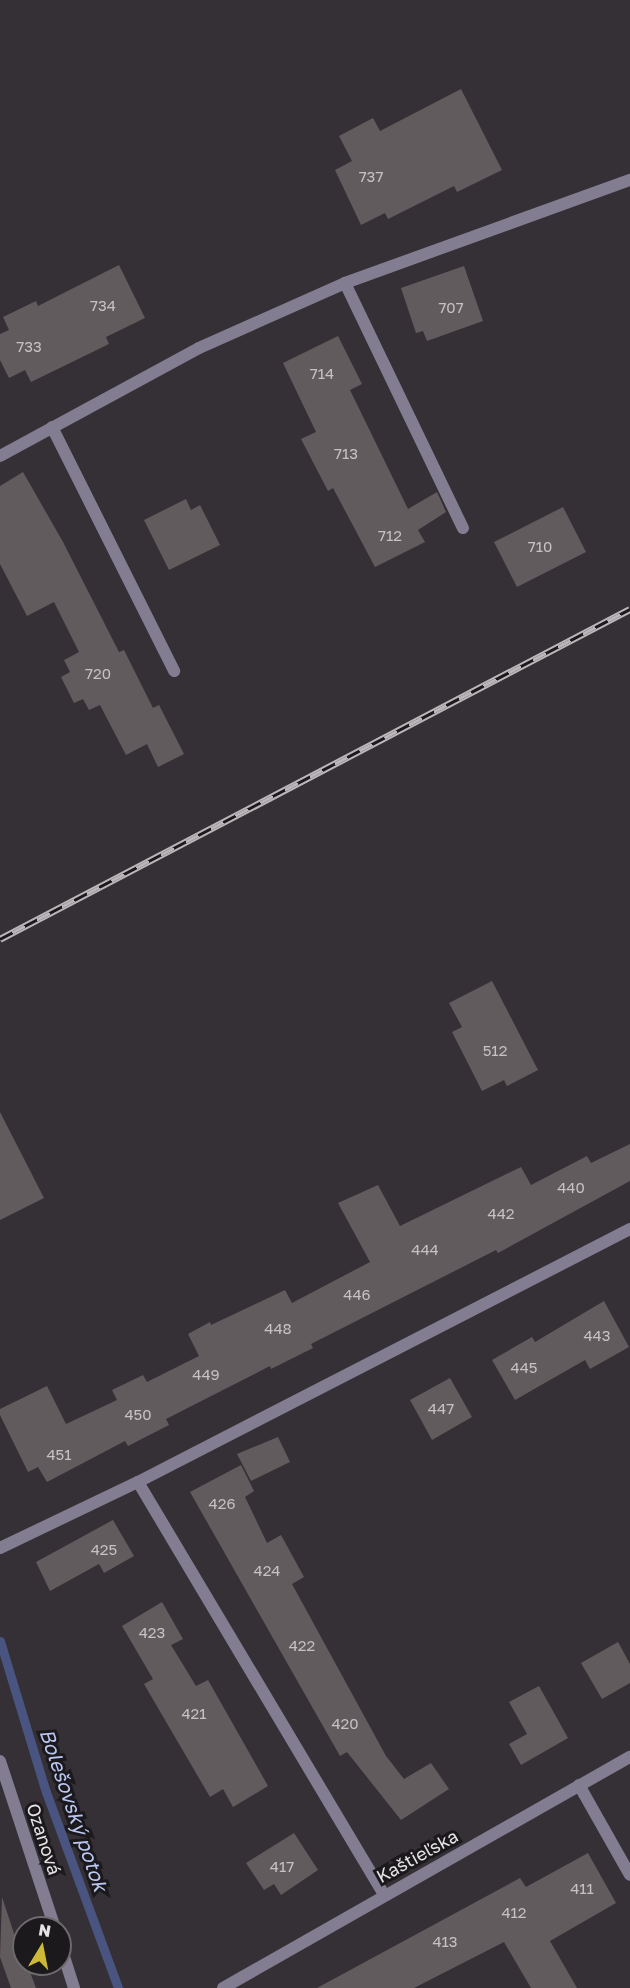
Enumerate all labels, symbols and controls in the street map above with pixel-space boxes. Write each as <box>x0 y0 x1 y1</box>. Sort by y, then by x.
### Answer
house number: 737 <box>359 168 383 186</box>
house number: 734 <box>90 297 116 315</box>
house number: 707 <box>438 299 464 317</box>
house number: 733 <box>16 338 42 356</box>
house number: 714 <box>310 365 334 383</box>
house number: 713 <box>334 445 358 463</box>
house number: 712 <box>378 527 402 545</box>
house number: 710 <box>528 538 552 556</box>
house number: 720 <box>85 665 111 683</box>
house number: 512 <box>483 1042 507 1060</box>
house number: 440 <box>557 1179 585 1197</box>
house number: 442 <box>488 1205 514 1223</box>
house number: 444 <box>411 1241 439 1259</box>
house number: 446 <box>343 1286 371 1304</box>
house number: 448 <box>264 1320 292 1338</box>
house number: 443 <box>583 1327 611 1345</box>
house number: 445 <box>511 1359 537 1377</box>
house number: 449 <box>192 1366 220 1384</box>
house number: 447 <box>428 1400 454 1418</box>
house number: 450 <box>124 1406 152 1424</box>
house number: 451 <box>46 1446 72 1464</box>
house number: 426 <box>209 1495 235 1513</box>
house number: 425 <box>91 1541 117 1559</box>
house number: 424 <box>254 1562 280 1580</box>
house number: 423 <box>139 1624 165 1642</box>
house number: 422 <box>289 1637 315 1655</box>
house number: 421 <box>181 1705 207 1723</box>
house number: 420 <box>331 1715 359 1733</box>
water label: Bolešovský potok <box>35 1725 113 1895</box>
street label: Ozanová <box>22 1801 66 1877</box>
street label: Kaštieľska <box>372 1825 462 1887</box>
house number: 417 <box>270 1858 294 1876</box>
house number: 411 <box>570 1880 594 1898</box>
house number: 412 <box>501 1904 527 1922</box>
north arrow <box>12 1916 72 1976</box>
text: N <box>37 1919 53 1941</box>
house number: 413 <box>432 1933 458 1951</box>

